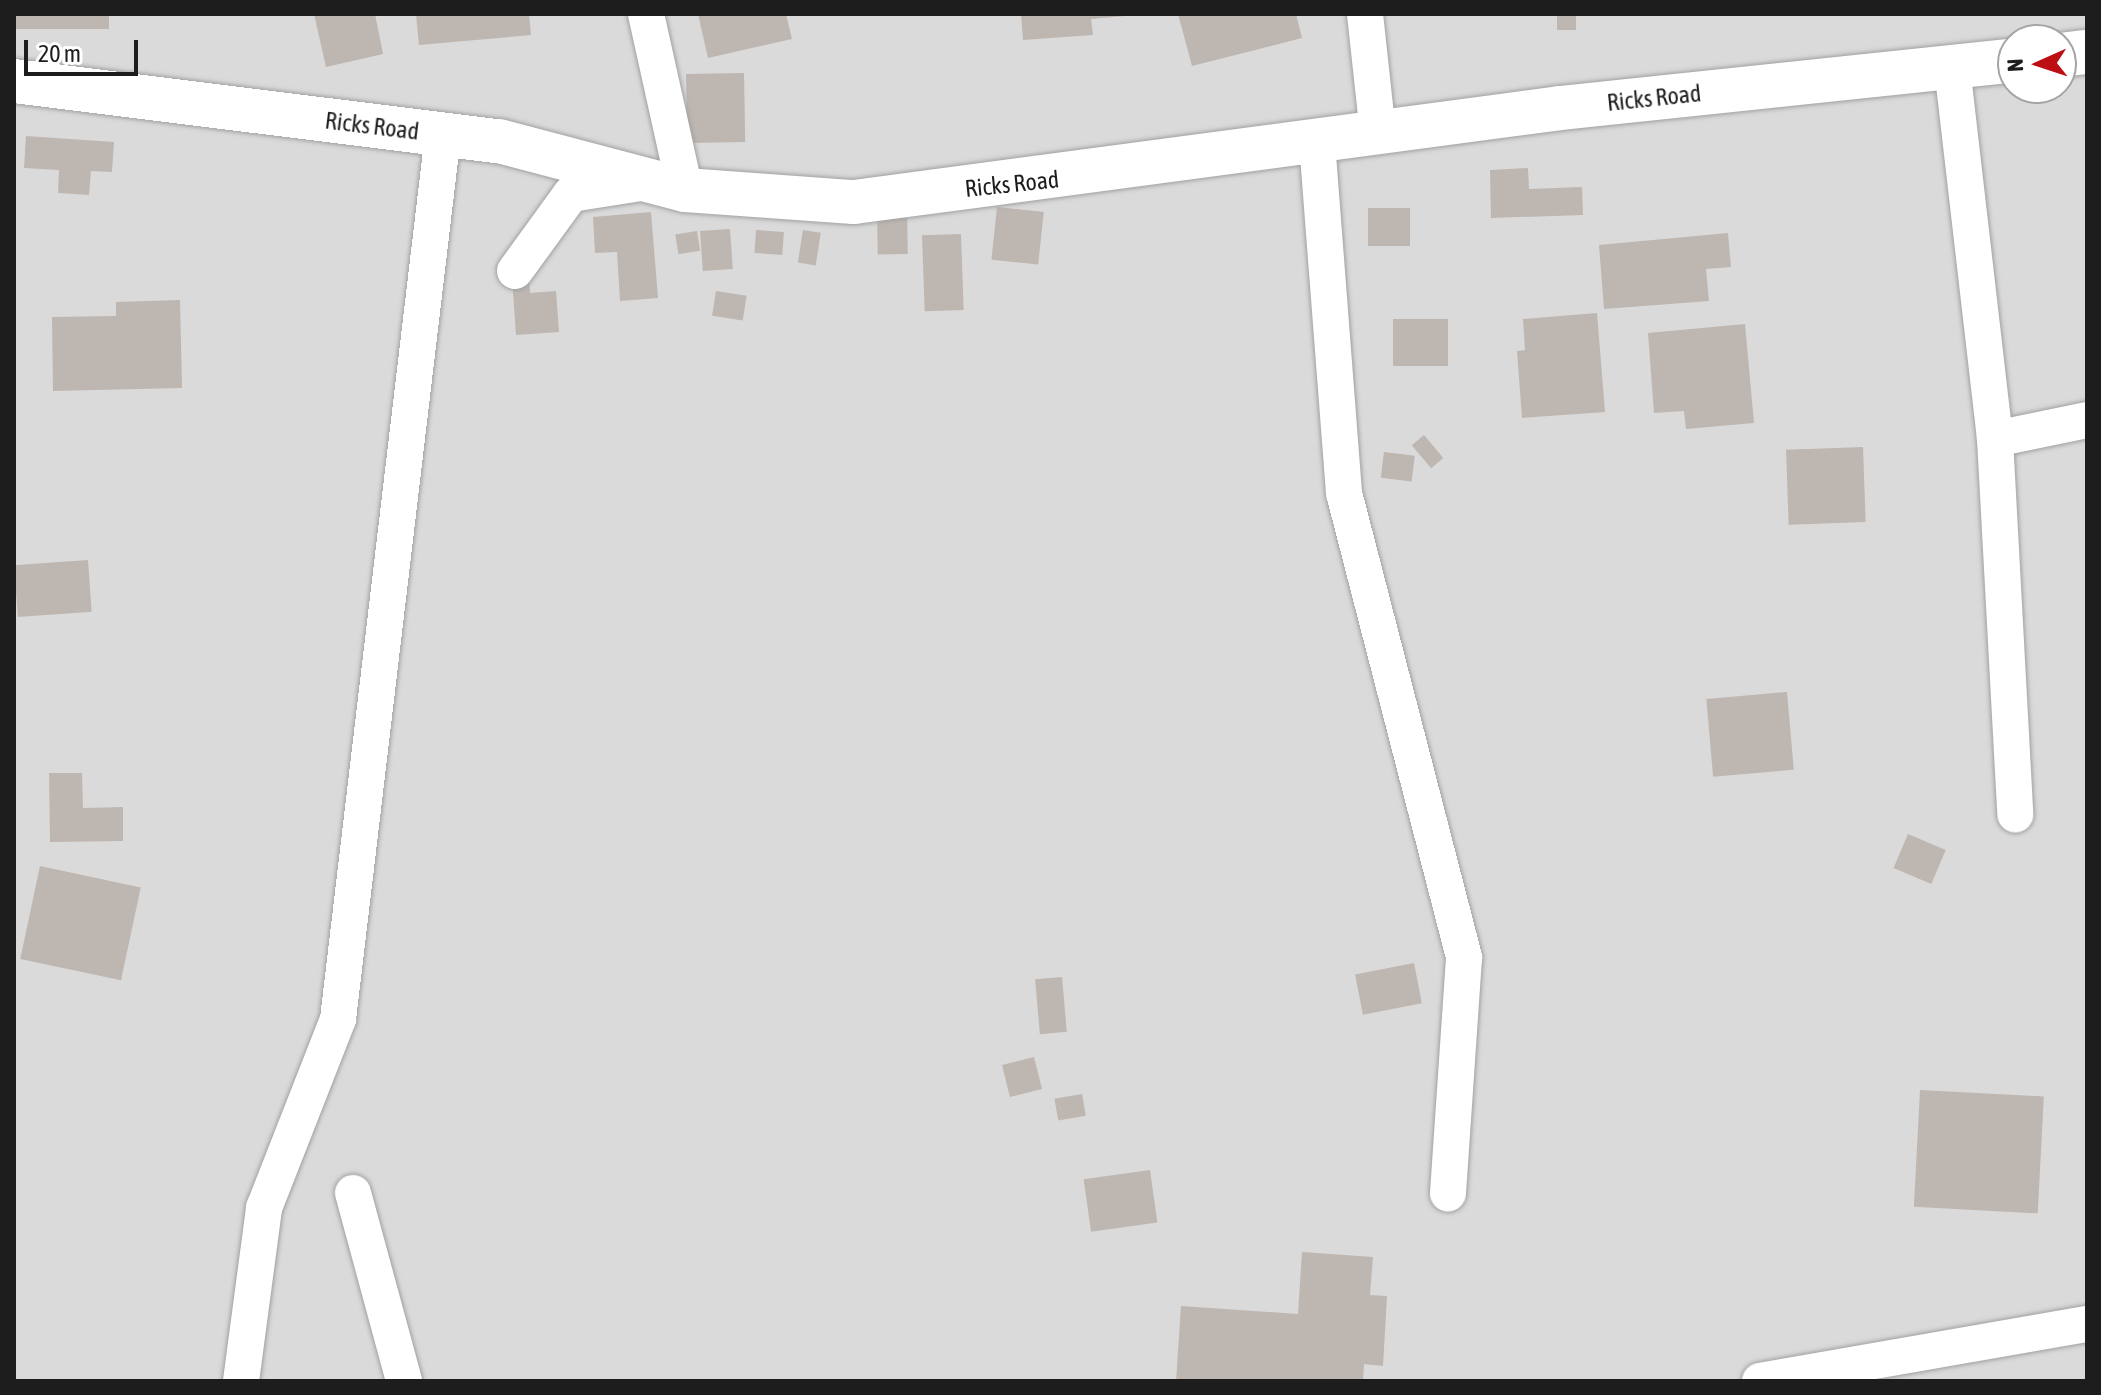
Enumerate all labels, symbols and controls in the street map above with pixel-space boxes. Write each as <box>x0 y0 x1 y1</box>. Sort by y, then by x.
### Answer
scale bar <box>28 24 142 74</box>
north arrow <box>1997 24 2077 104</box>
text: 20 m <box>38 40 81 67</box>
text: N <box>2002 58 2028 72</box>
street label: Ricks Road <box>1605 79 1703 117</box>
street label: Ricks Road <box>323 106 421 146</box>
street label: Ricks Road <box>963 165 1061 203</box>

